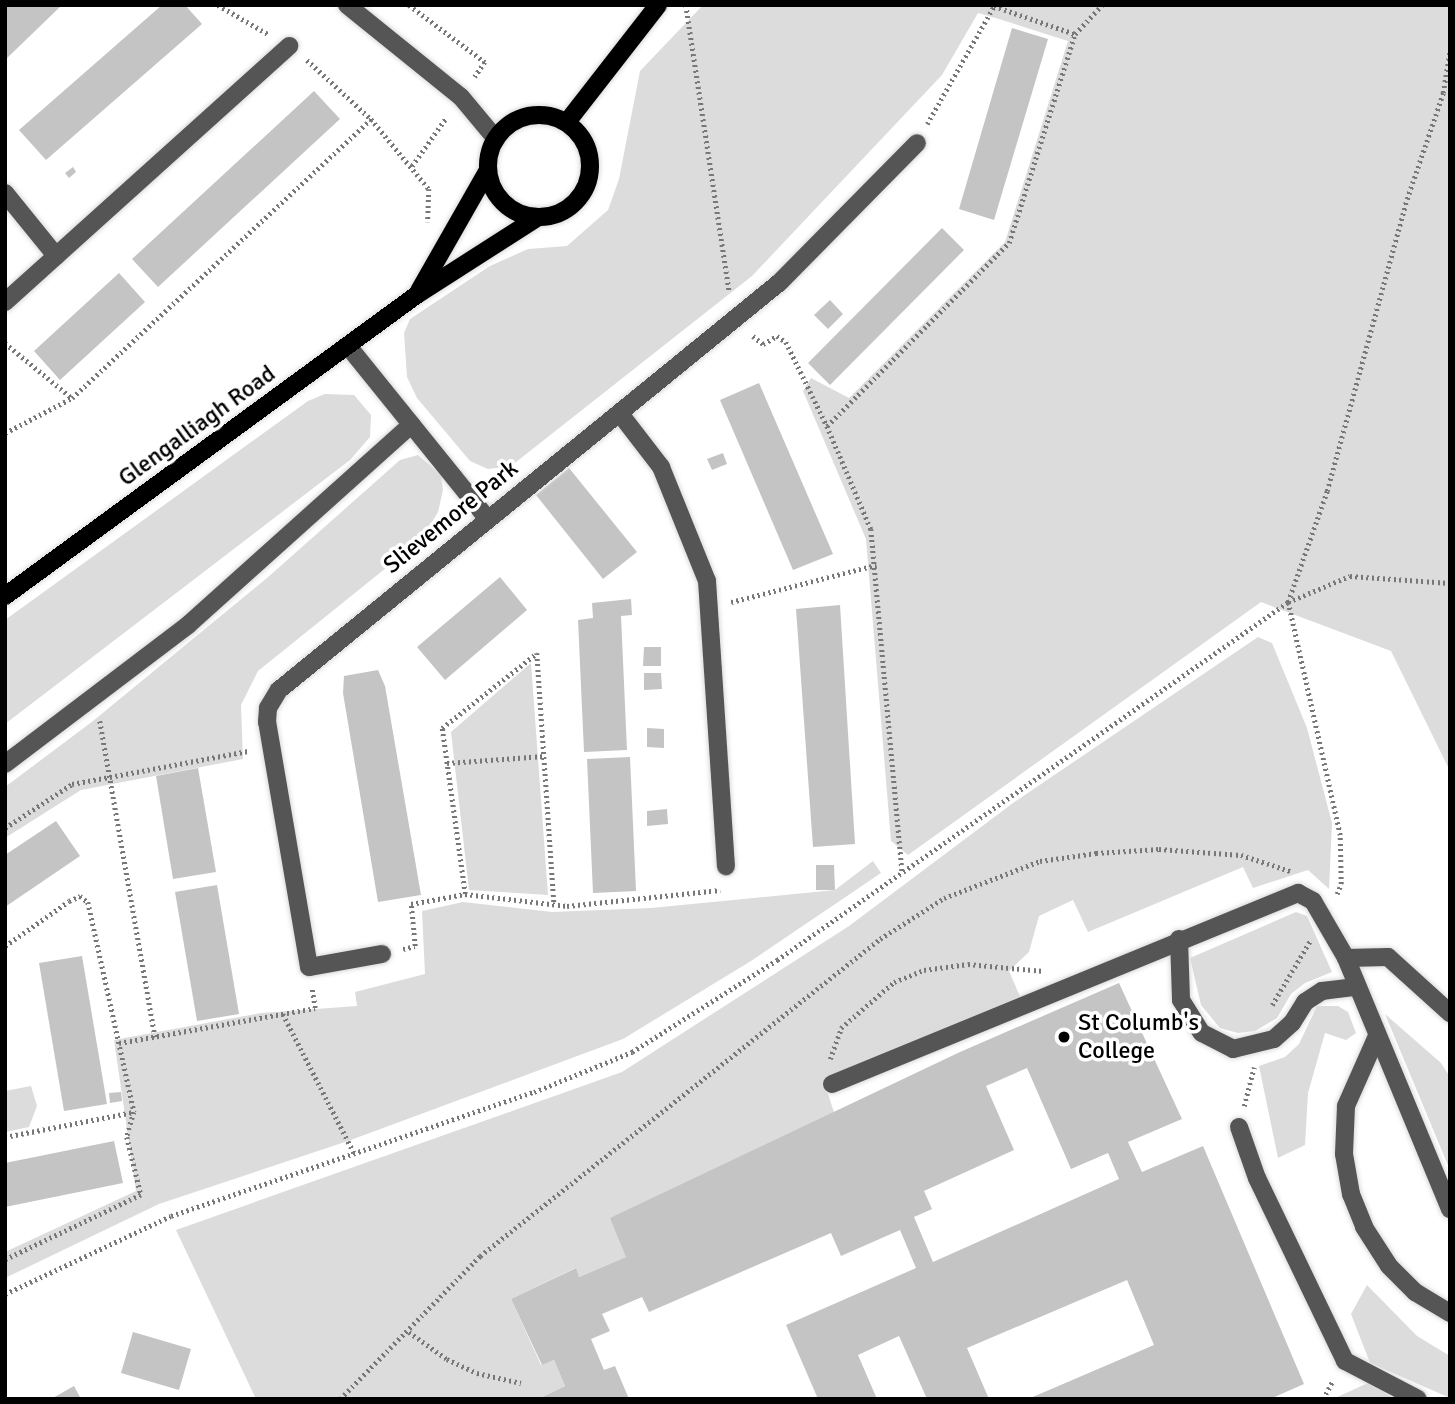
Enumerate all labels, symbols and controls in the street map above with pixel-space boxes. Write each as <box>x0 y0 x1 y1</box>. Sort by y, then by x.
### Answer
street label: Glengalliagh Road <box>113 359 281 493</box>
street label: Slievemore Park <box>378 454 524 580</box>
place label: St Columb's College <box>1078 1009 1199 1065</box>
marker: St Columb's College <box>1056 1029 1072 1045</box>

